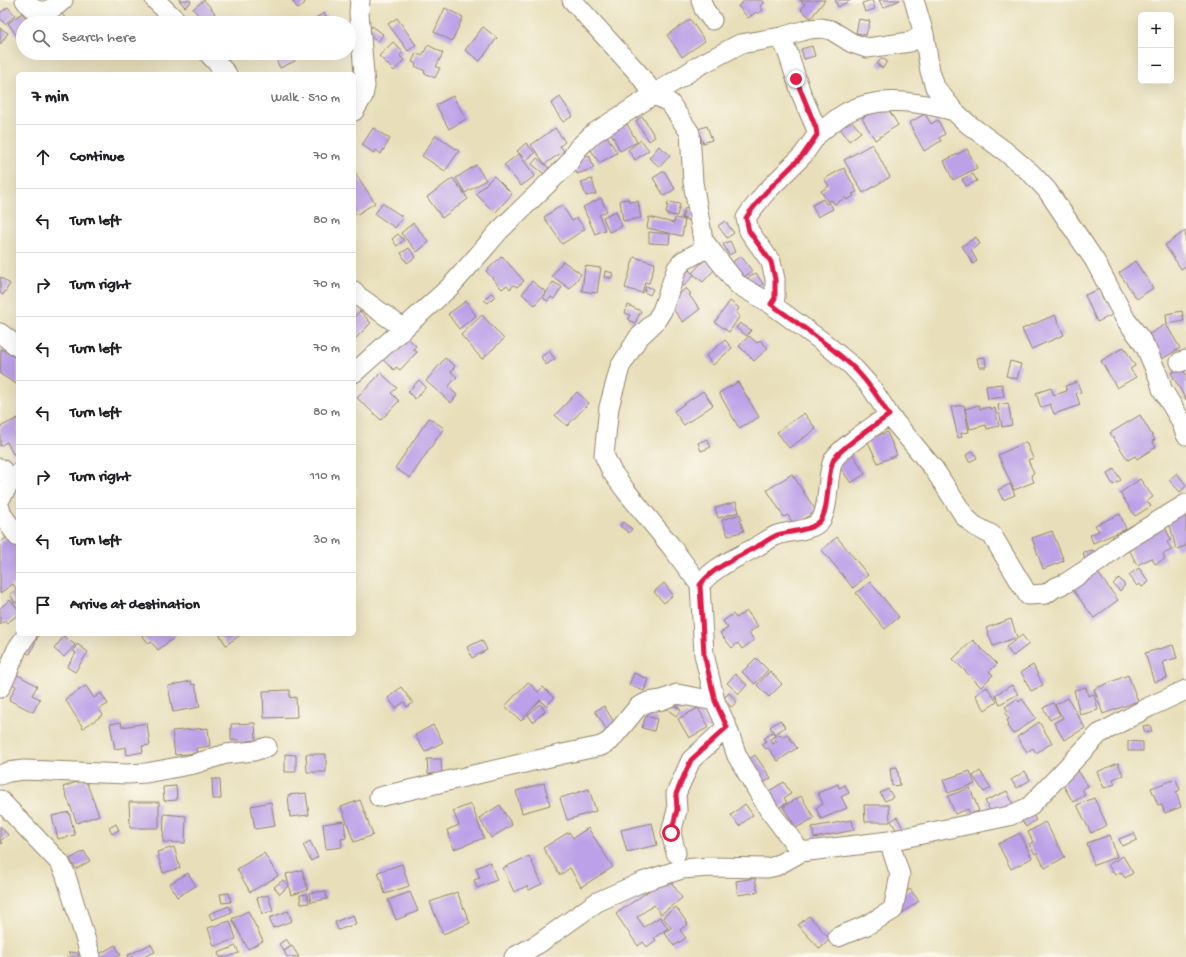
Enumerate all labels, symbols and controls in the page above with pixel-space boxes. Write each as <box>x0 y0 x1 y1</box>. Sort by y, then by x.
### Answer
map controls <box>1138 12 1174 84</box>
button: + <box>1138 12 1174 48</box>
search box <box>16 16 356 60</box>
icon: search <box>30 27 52 49</box>
text: Search here <box>62 29 136 47</box>
button: − <box>1138 48 1174 84</box>
route end <box>787 70 805 88</box>
text: 7 min <box>32 88 69 108</box>
text: Walk · 510 m <box>271 91 340 106</box>
icon: ahead <box>32 146 54 168</box>
text: Continue <box>70 148 124 166</box>
text: 70 m <box>314 149 340 164</box>
icon: left <box>32 210 54 232</box>
text: Turn left <box>70 212 121 230</box>
text: 80 m <box>313 213 340 228</box>
icon: right <box>32 274 54 296</box>
text: Turn right <box>70 276 130 294</box>
text: 70 m <box>314 277 340 292</box>
icon: left <box>32 338 54 360</box>
text: Turn left <box>70 340 121 358</box>
text: 70 m <box>314 341 340 356</box>
icon: left <box>32 402 54 424</box>
text: Turn left <box>70 404 121 422</box>
text: 80 m <box>313 405 340 420</box>
icon: right <box>32 466 54 488</box>
text: Turn right <box>70 468 130 486</box>
text: 110 m <box>310 469 340 484</box>
icon: left <box>32 530 54 552</box>
text: Turn left <box>70 532 121 550</box>
text: 30 m <box>314 533 340 548</box>
icon: arrive <box>32 594 54 616</box>
text: Arrive at destination <box>70 596 200 614</box>
route start <box>662 824 680 842</box>

